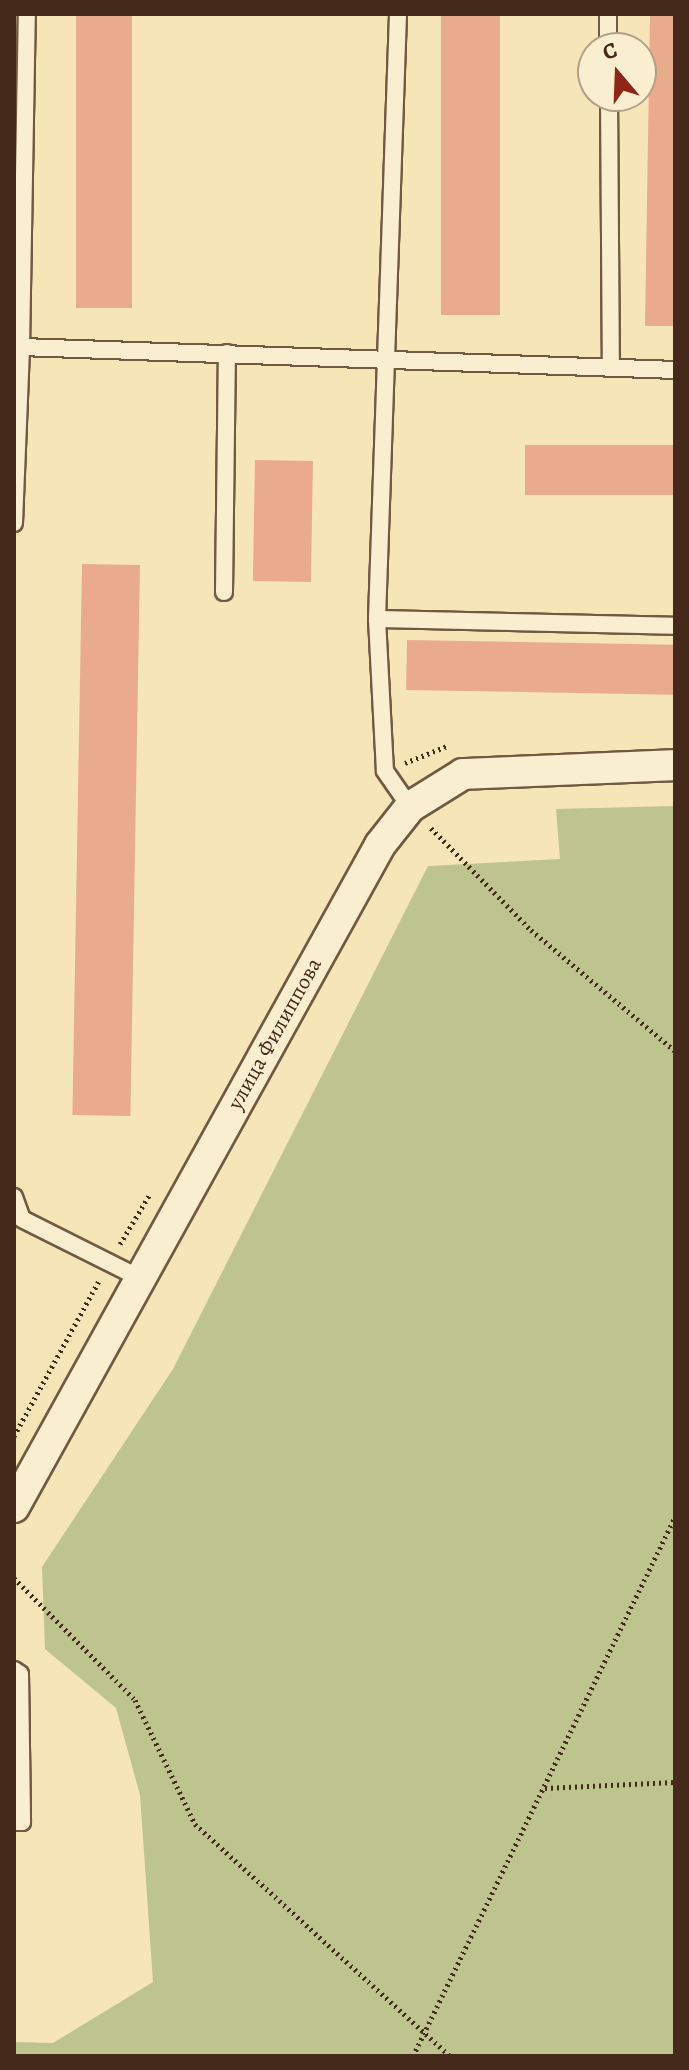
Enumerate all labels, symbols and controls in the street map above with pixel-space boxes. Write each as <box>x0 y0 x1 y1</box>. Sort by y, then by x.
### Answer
north arrow <box>577 32 657 112</box>
text: С <box>599 35 621 68</box>
street label: улица Филиппова <box>222 954 328 1114</box>

